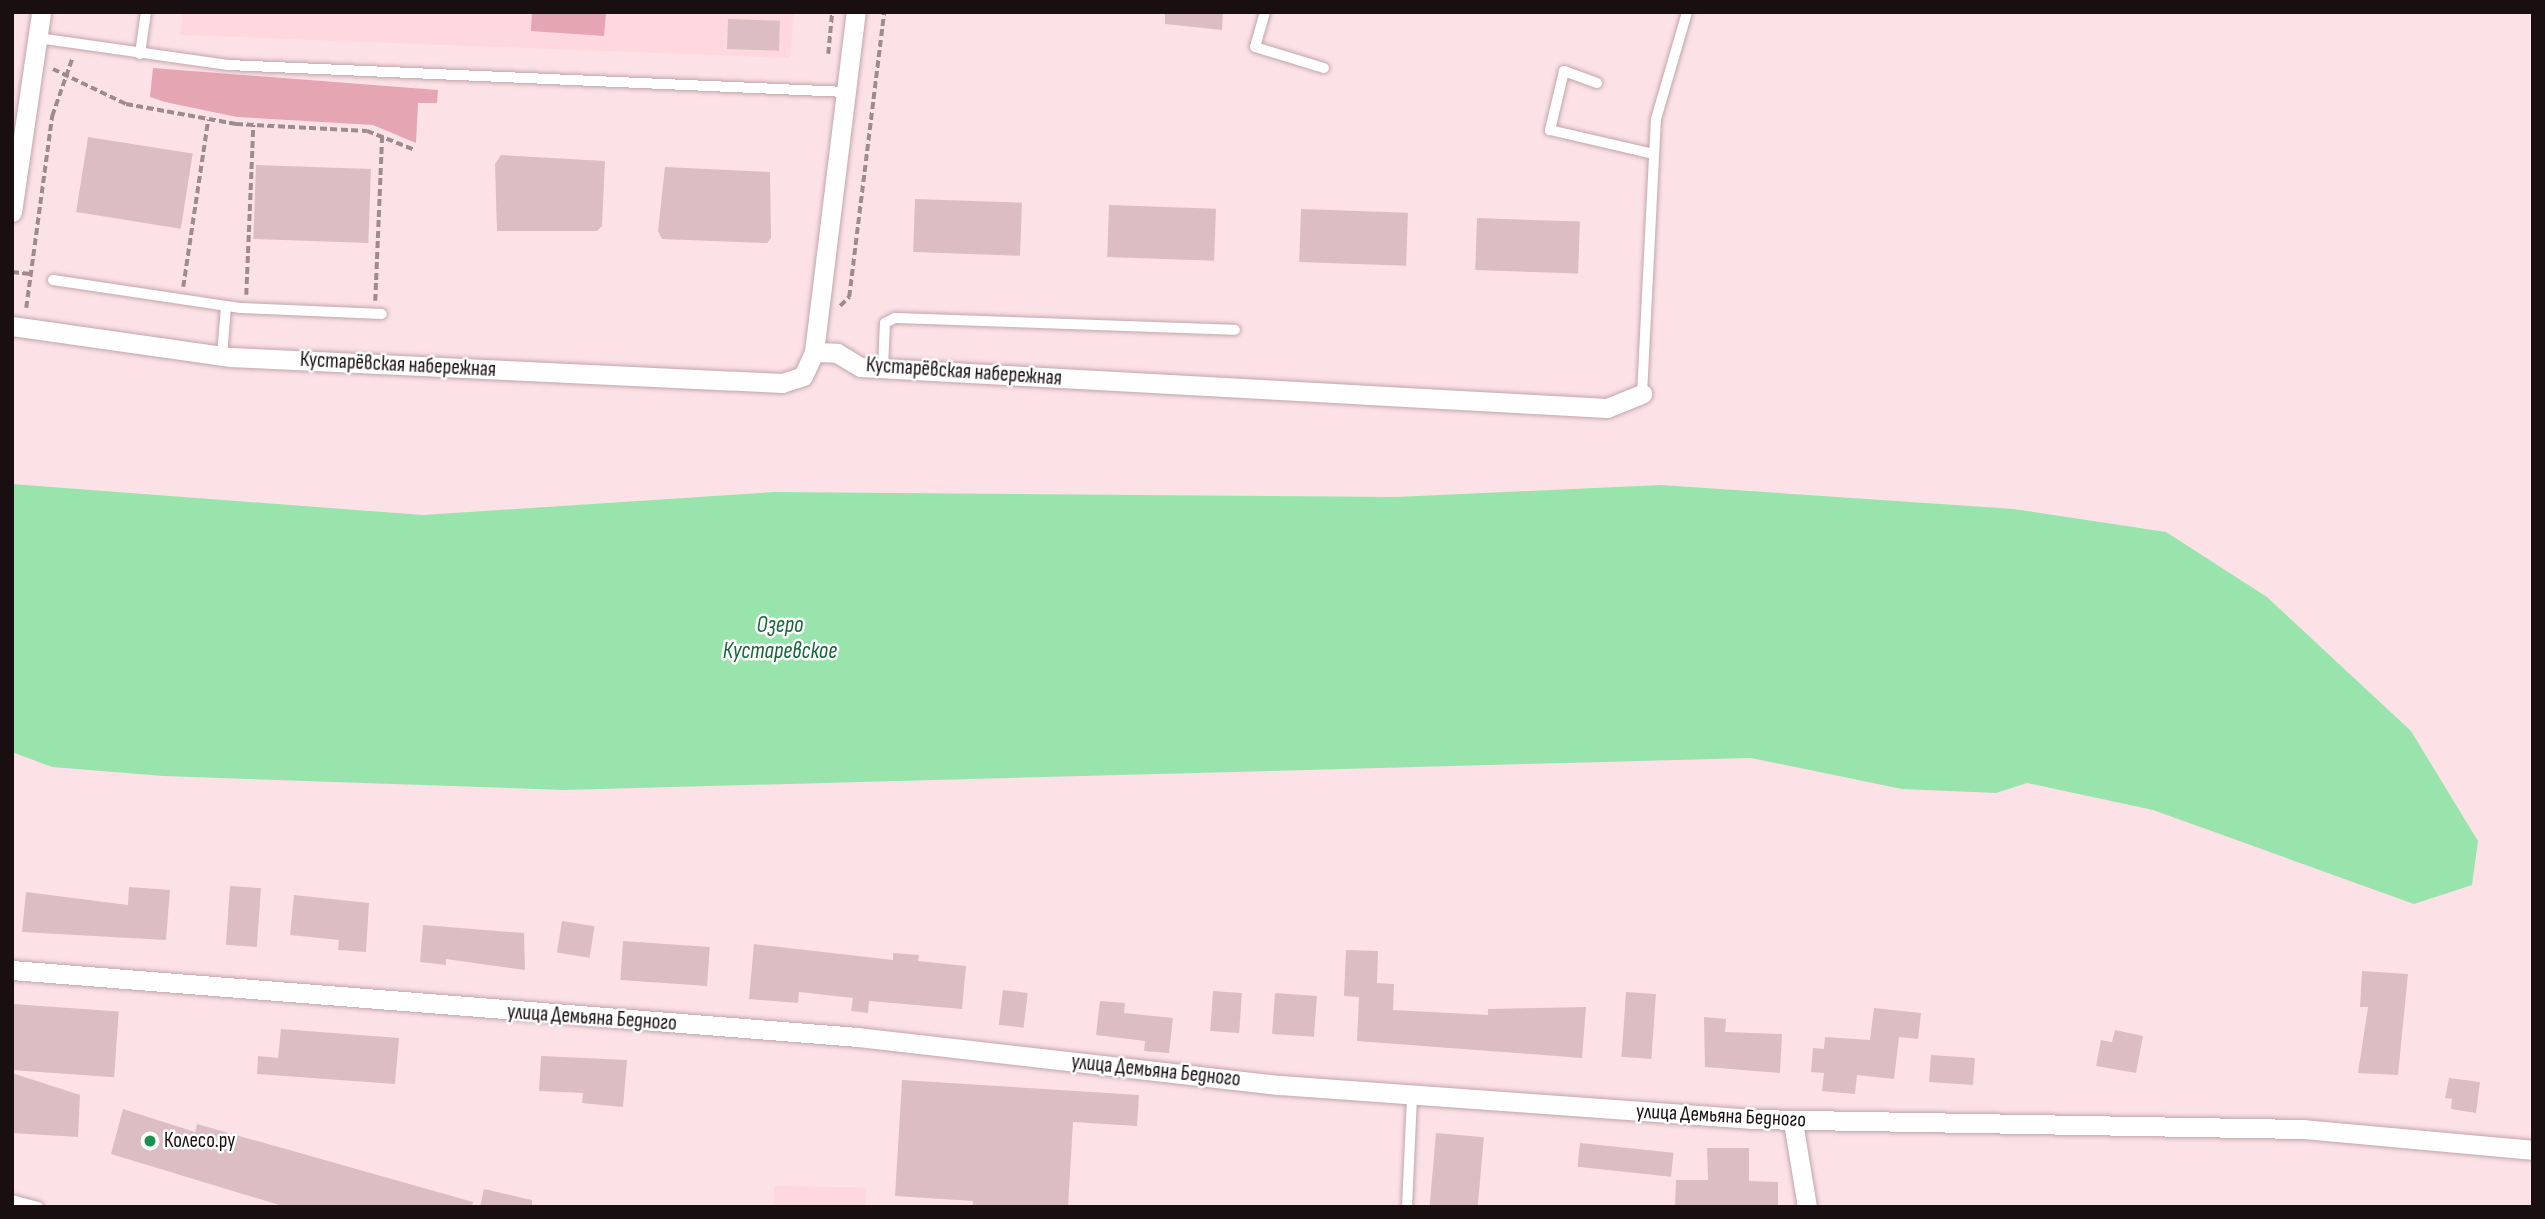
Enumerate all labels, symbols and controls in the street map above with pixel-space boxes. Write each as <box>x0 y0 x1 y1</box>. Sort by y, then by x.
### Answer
street label: Кустарёвская набережная <box>299 347 497 383</box>
street label: Кустарёвская набережная <box>865 353 1063 391</box>
water label: Озеро Кустаревское <box>723 611 837 665</box>
street label: улица Демьяна Бедного <box>506 1000 678 1036</box>
street label: улица Демьяна Бедного <box>1070 1050 1242 1092</box>
street label: улица Демьяна Бедного <box>1635 1099 1807 1133</box>
place label: Колесо.ру <box>164 1128 235 1154</box>
marker: Колесо.ру <box>142 1133 158 1149</box>

